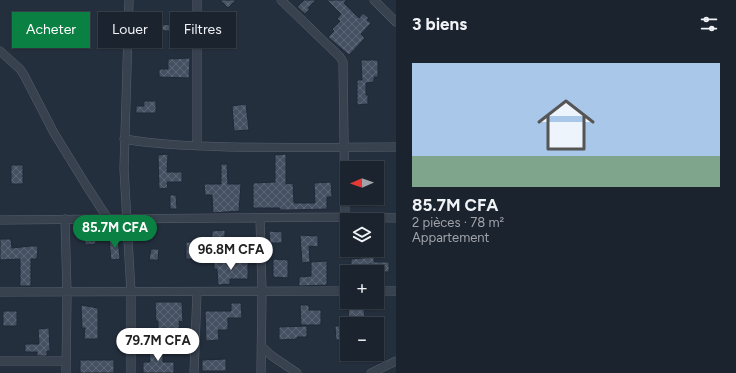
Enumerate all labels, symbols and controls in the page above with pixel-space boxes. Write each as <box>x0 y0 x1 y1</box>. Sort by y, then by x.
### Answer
chip: Acheter <box>12 12 90 48</box>
chip: Louer <box>98 12 162 48</box>
chip: Filtres <box>170 12 236 48</box>
icon: filters <box>698 13 720 35</box>
text: 3 biens <box>412 14 467 34</box>
icon: home <box>530 89 602 161</box>
north arrow <box>340 161 384 205</box>
map controls <box>340 161 384 361</box>
text: 85.7M CFA <box>412 195 498 215</box>
button: layers <box>340 213 384 257</box>
pin: 85.7M CFA <box>69 215 161 249</box>
text: 2 pièces · 78 m² <box>412 215 504 230</box>
text: 85.7M CFA <box>82 220 148 235</box>
text: Appartement <box>412 230 490 245</box>
pin: 96.8M CFA <box>185 237 277 271</box>
text: 96.8M CFA <box>198 242 264 257</box>
button: + <box>340 265 384 309</box>
button: − <box>340 317 384 361</box>
pin: 79.7M CFA <box>112 328 204 362</box>
text: 79.7M CFA <box>125 333 191 348</box>

